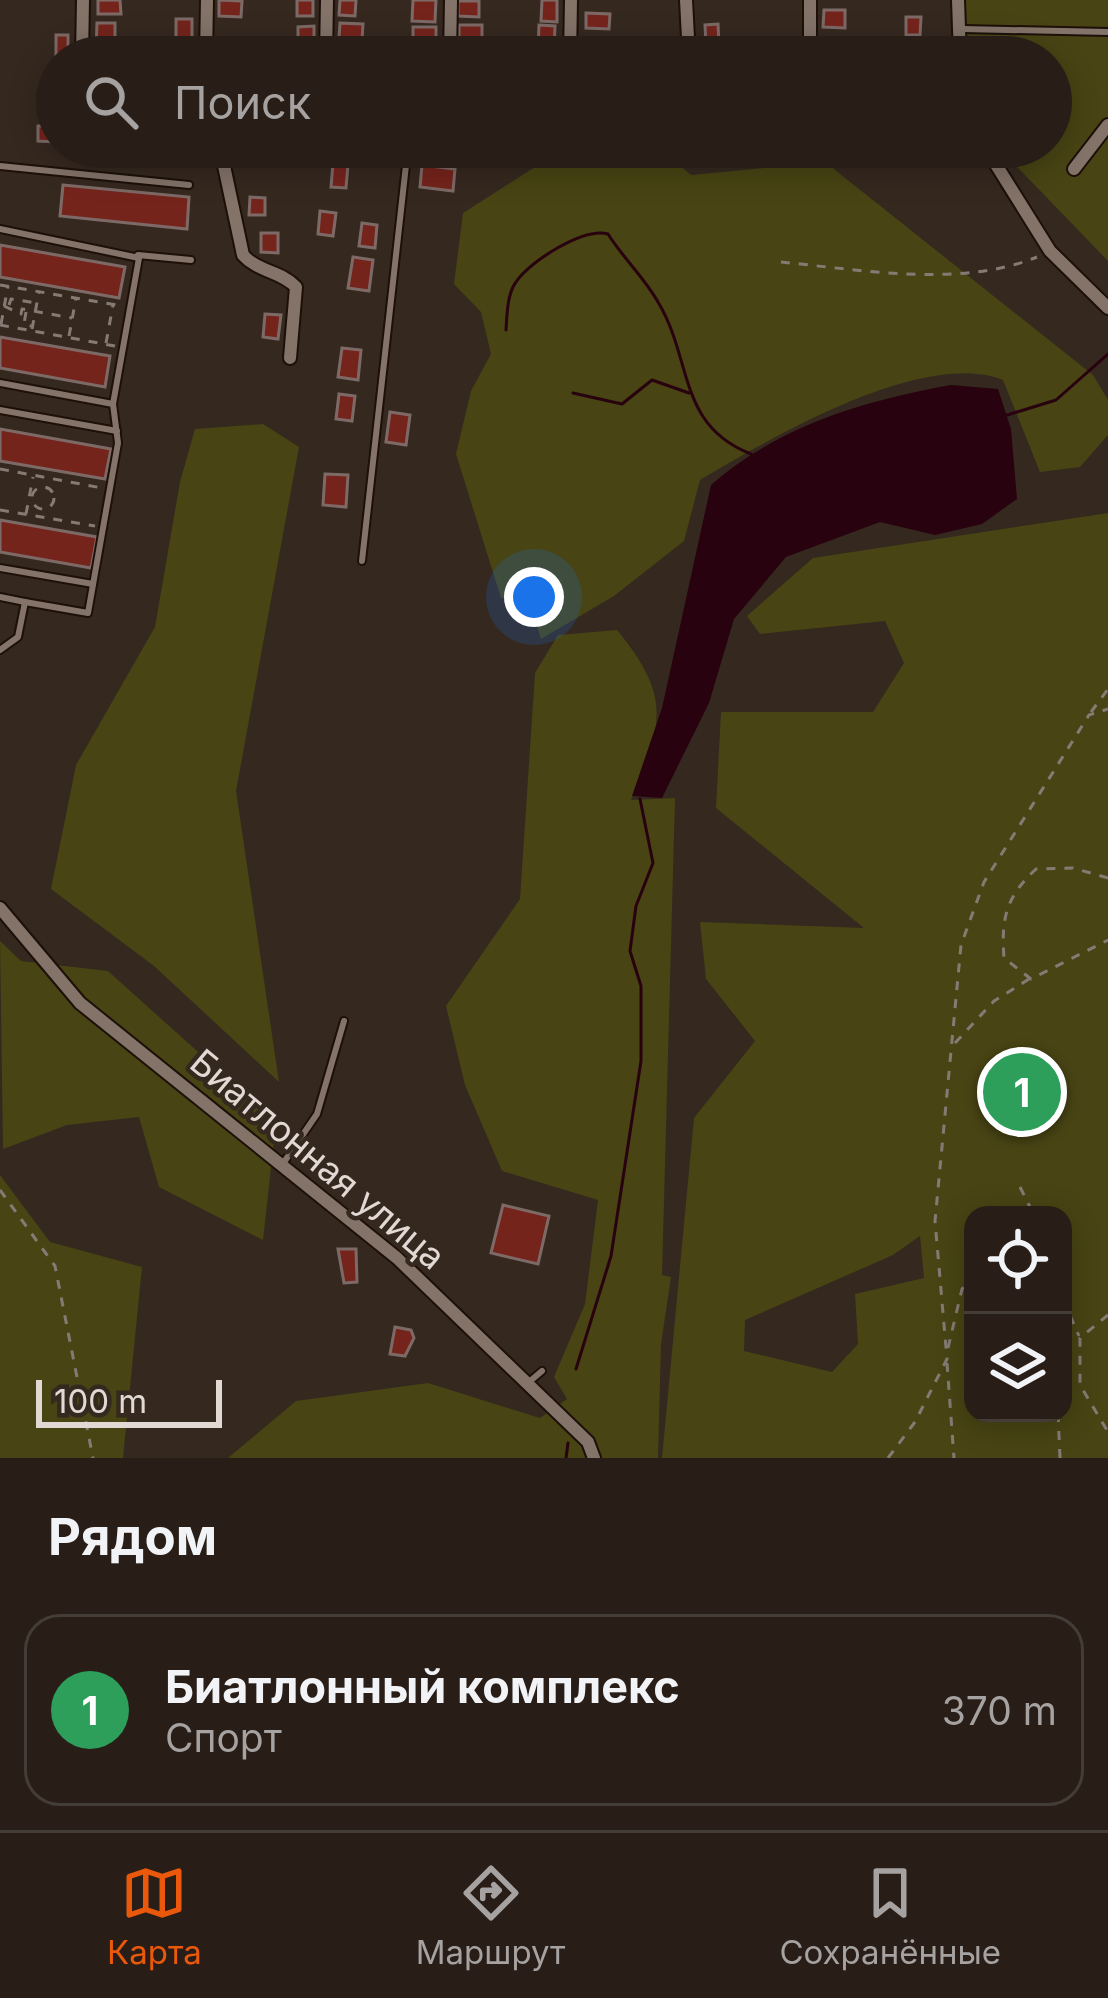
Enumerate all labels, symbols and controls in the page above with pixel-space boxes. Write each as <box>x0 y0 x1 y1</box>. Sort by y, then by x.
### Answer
search box <box>36 36 1072 168</box>
icon: search <box>78 69 144 135</box>
text: Поиск <box>174 75 311 130</box>
your location <box>504 567 564 627</box>
street label: Биатлонная улица <box>182 1040 454 1278</box>
pin: 1 <box>983 1047 1061 1137</box>
map controls <box>964 1206 1072 1422</box>
button: locate <box>964 1206 1072 1314</box>
button: layers <box>964 1314 1072 1422</box>
scale bar <box>36 1374 222 1427</box>
text: 100 m <box>54 1381 147 1421</box>
text: Рядом <box>48 1506 217 1567</box>
text: Биатлонный комплекс <box>165 1659 680 1714</box>
text: 1 <box>82 1687 98 1734</box>
text: 370 m <box>942 1687 1057 1734</box>
text: Спорт <box>165 1714 282 1761</box>
tab: Карта <box>107 1860 202 1972</box>
tab: Маршрут <box>416 1860 565 1972</box>
tab: Сохранённые <box>779 1860 1001 1972</box>

